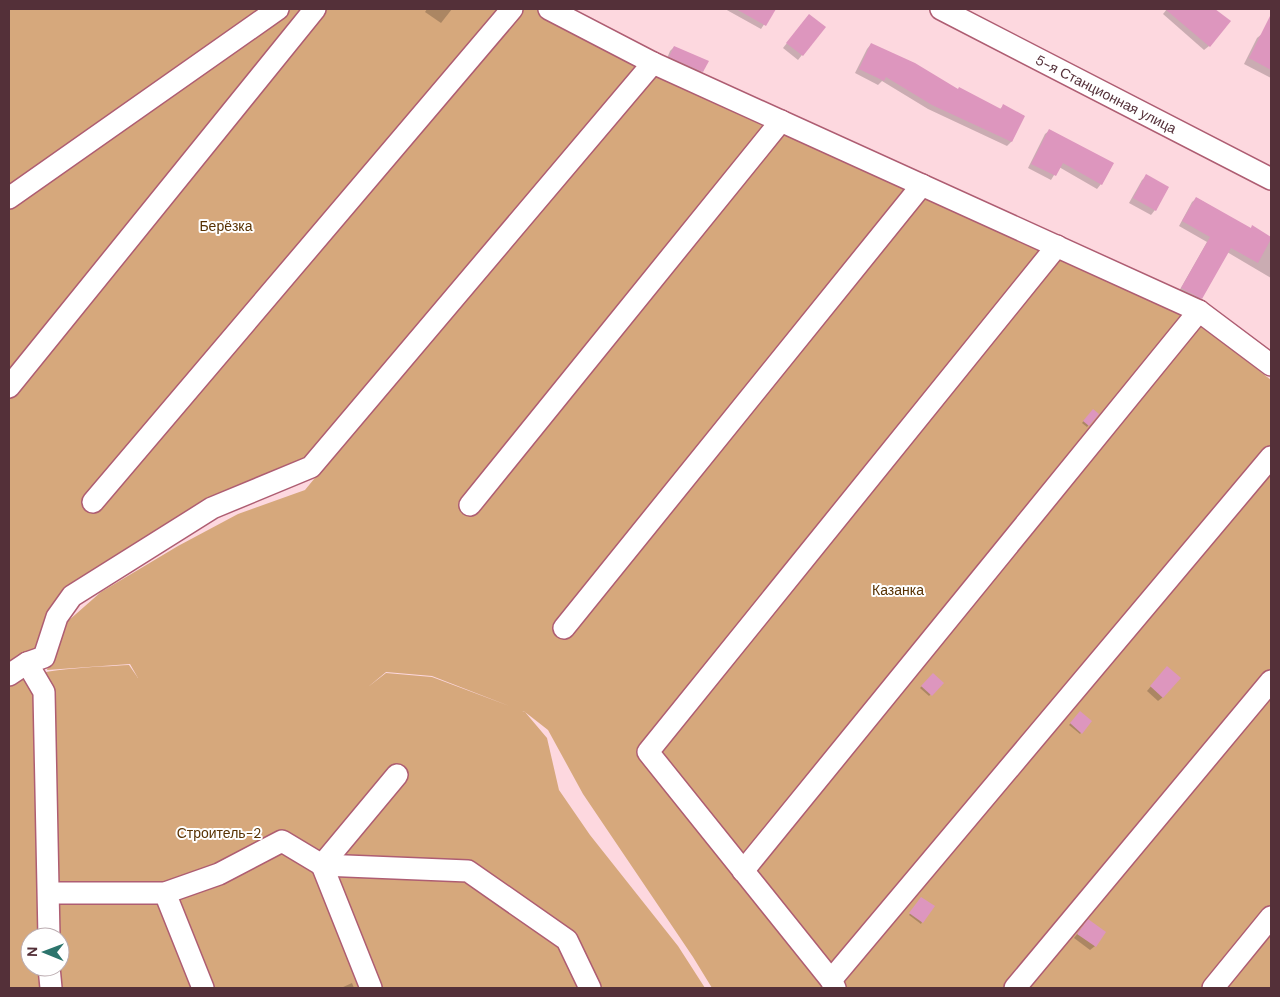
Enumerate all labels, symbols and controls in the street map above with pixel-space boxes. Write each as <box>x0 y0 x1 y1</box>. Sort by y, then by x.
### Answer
street label: 5-я Станционная улица <box>1032 51 1180 138</box>
park label: Берёзка <box>199 217 253 235</box>
park label: Казанка <box>872 581 924 599</box>
park label: Строитель-2 <box>177 824 261 842</box>
north arrow <box>20 927 70 977</box>
text: N <box>23 947 41 957</box>

